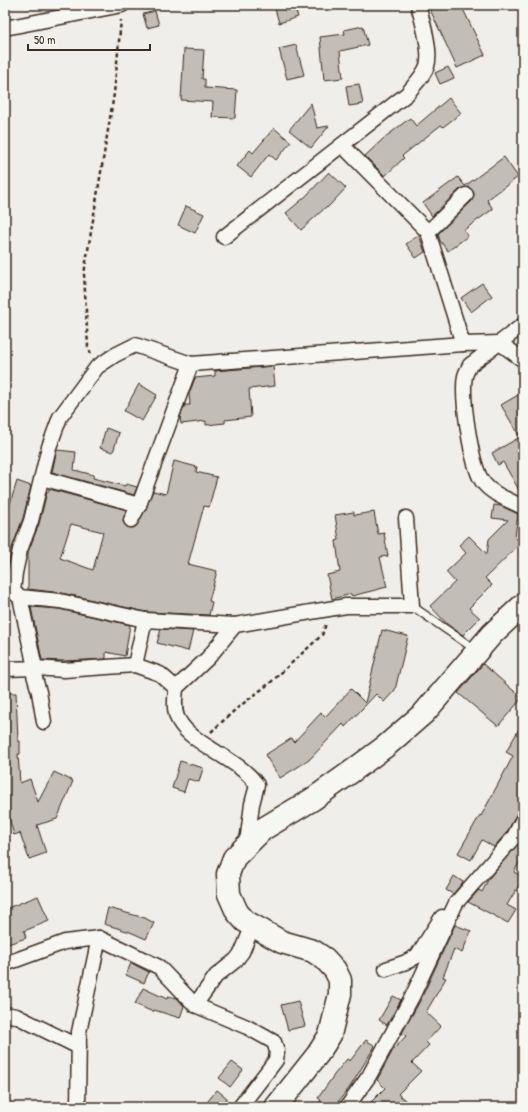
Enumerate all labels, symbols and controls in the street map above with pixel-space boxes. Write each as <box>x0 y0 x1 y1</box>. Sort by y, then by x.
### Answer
scale bar <box>28 26 150 52</box>
text: 50 m <box>34 31 55 48</box>

